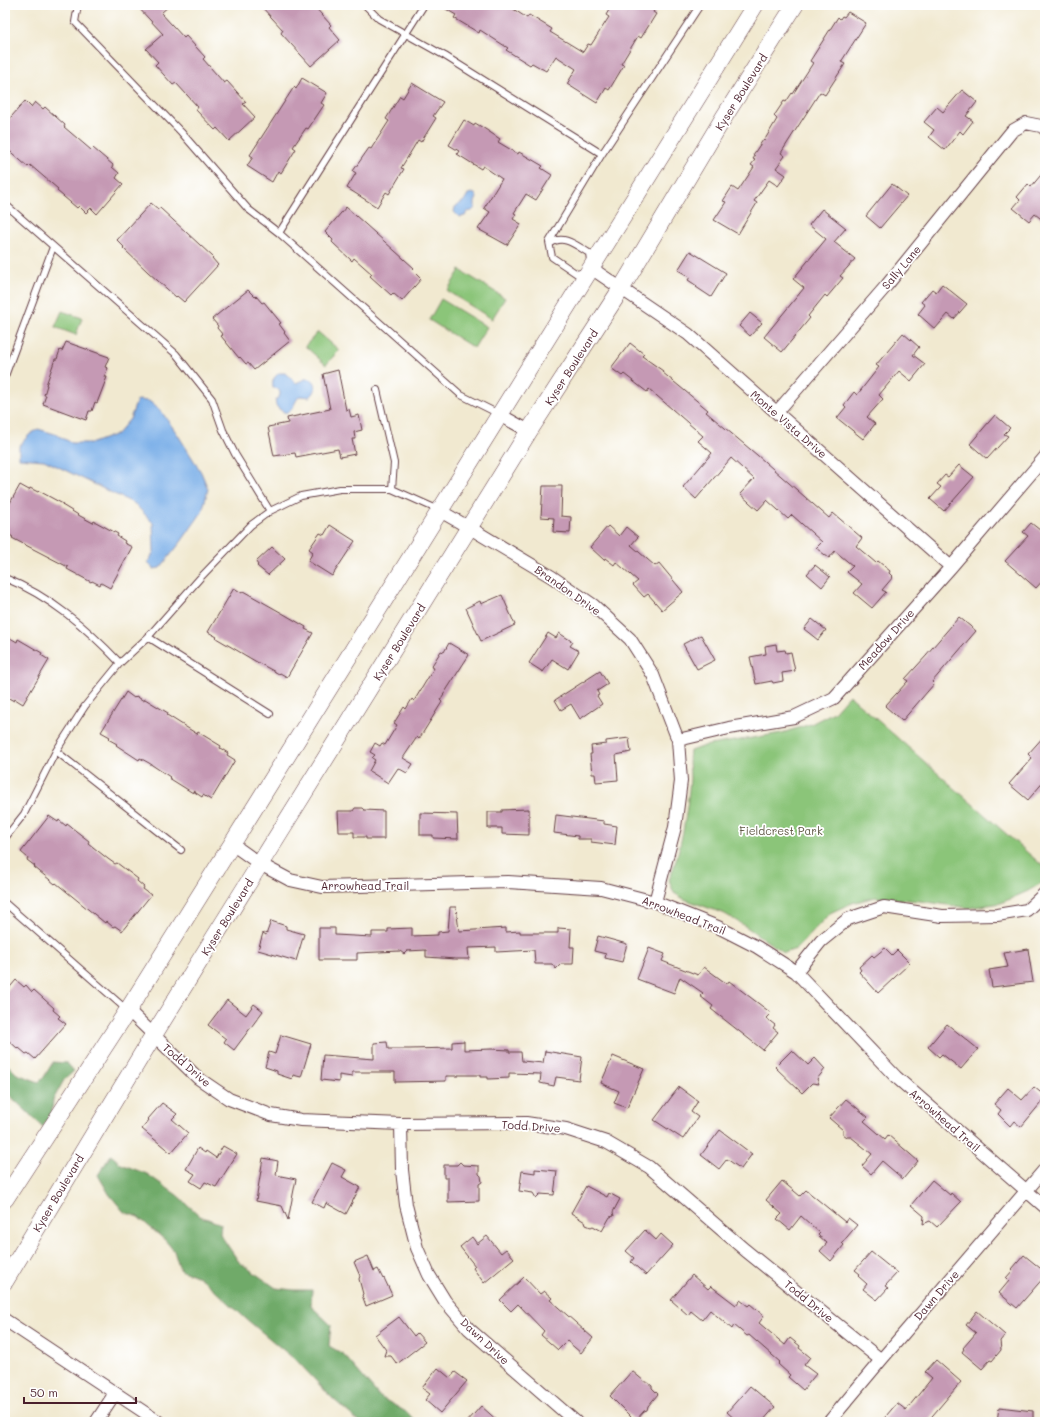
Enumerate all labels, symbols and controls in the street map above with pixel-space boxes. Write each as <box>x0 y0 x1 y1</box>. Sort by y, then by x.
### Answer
street label: Kyser Boulevard <box>711 51 771 133</box>
street label: Sally Lane <box>878 242 924 292</box>
street label: Kyser Boulevard <box>541 326 601 408</box>
street label: Monte Vista Drive <box>748 387 831 461</box>
street label: Brandon Drive <box>532 562 604 618</box>
street label: Kyser Boulevard <box>369 601 429 683</box>
street label: Meadow Drive <box>855 605 917 673</box>
park label: Fieldcrest Park <box>739 823 823 838</box>
street label: Kyser Boulevard <box>197 876 257 958</box>
street label: Arrowhead Trail <box>321 878 409 893</box>
street label: Arrowhead Trail <box>640 892 728 938</box>
street label: Todd Drive <box>160 1040 214 1090</box>
street label: Arrowhead Trail <box>907 1085 983 1155</box>
street label: Todd Drive <box>501 1116 561 1136</box>
street label: Kyser Boulevard <box>29 1152 87 1234</box>
street label: Dawn Drive <box>910 1267 962 1323</box>
street label: Todd Drive <box>781 1277 837 1326</box>
street label: Dawn Drive <box>457 1314 513 1368</box>
scale bar <box>24 1379 136 1405</box>
text: 50 m <box>30 1384 58 1400</box>

